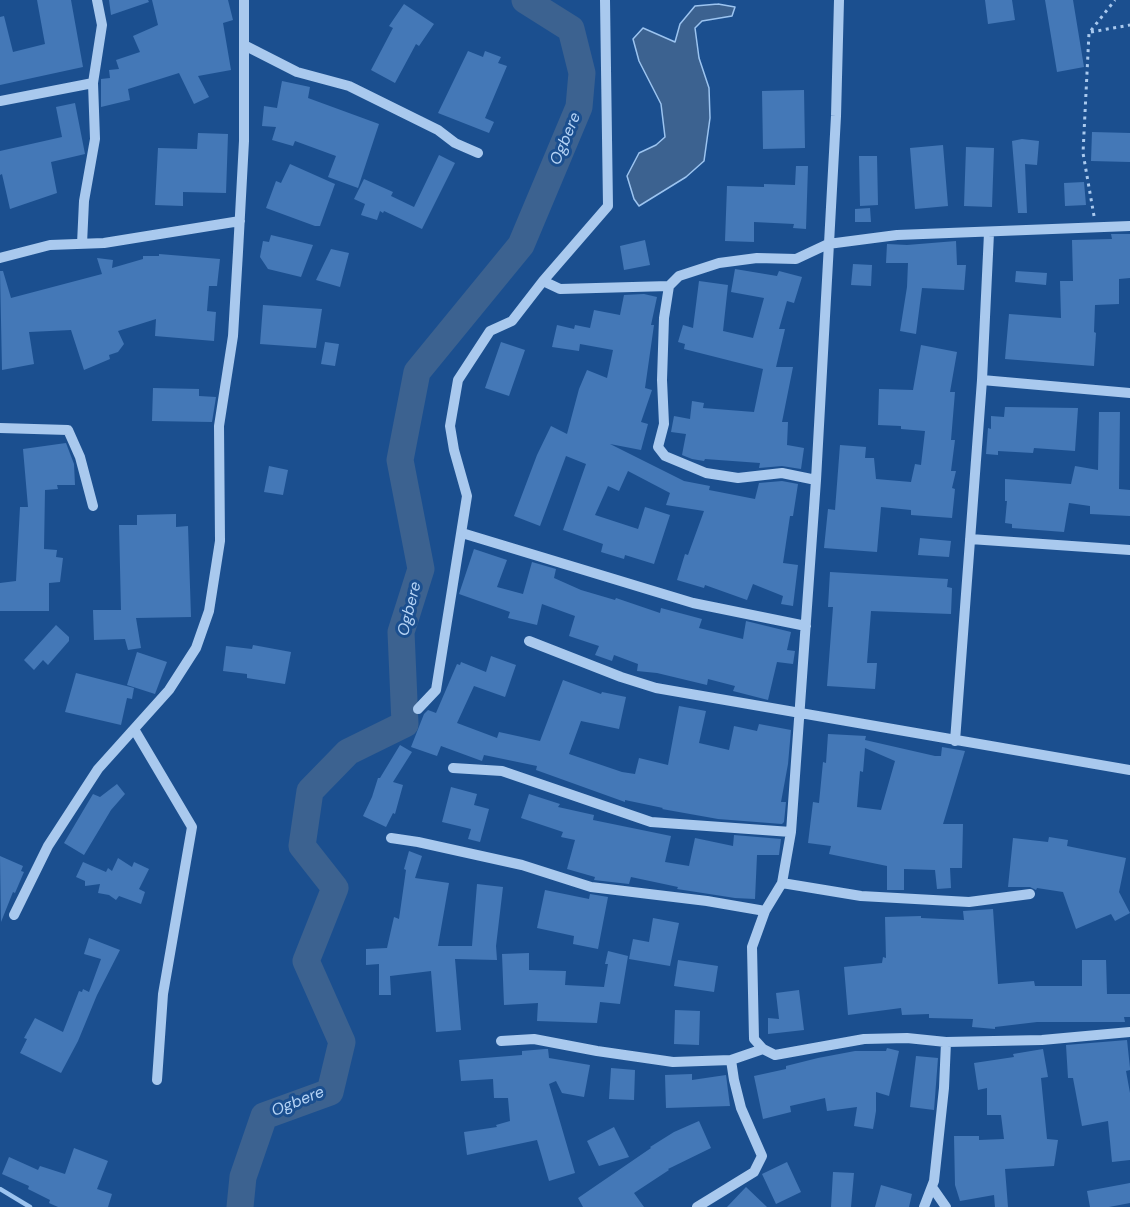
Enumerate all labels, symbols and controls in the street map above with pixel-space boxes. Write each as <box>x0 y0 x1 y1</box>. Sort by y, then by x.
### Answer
water label: Ogbere <box>546 110 586 168</box>
water label: Ogbere <box>394 580 426 638</box>
water label: Ogbere <box>269 1083 327 1121</box>

